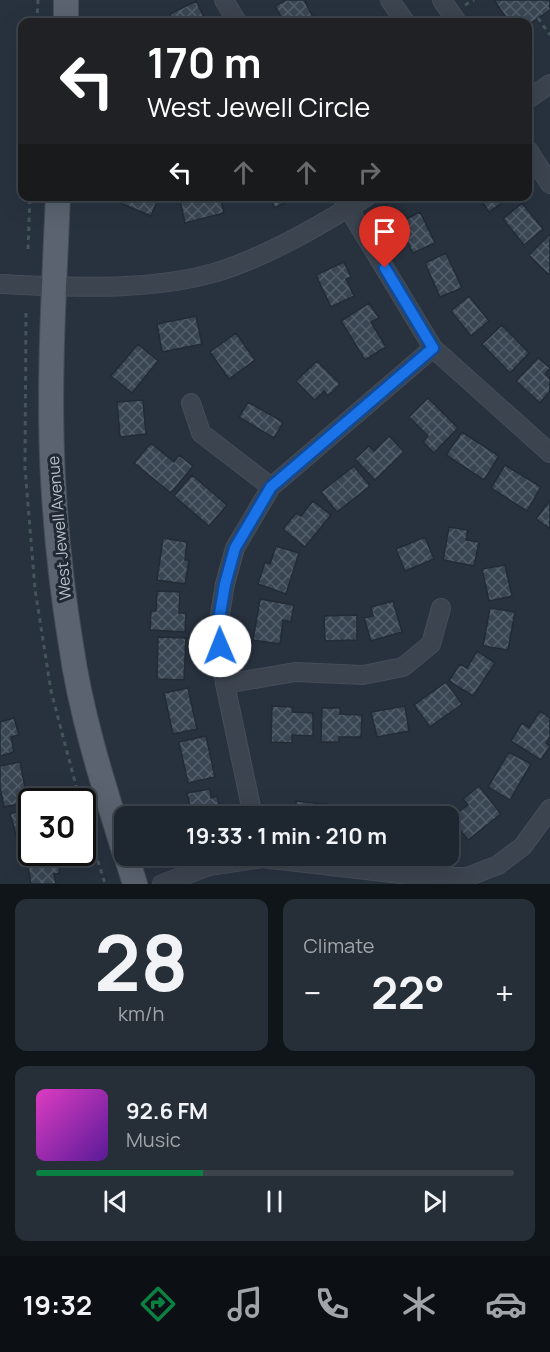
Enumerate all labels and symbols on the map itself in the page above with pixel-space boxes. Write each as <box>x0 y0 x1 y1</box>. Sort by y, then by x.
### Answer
pin <box>359 206 410 268</box>
street label: West Jewell Avenue <box>42 455 76 601</box>
position arrow <box>188 614 252 678</box>
speed limit sign: 30 <box>18 788 96 866</box>

